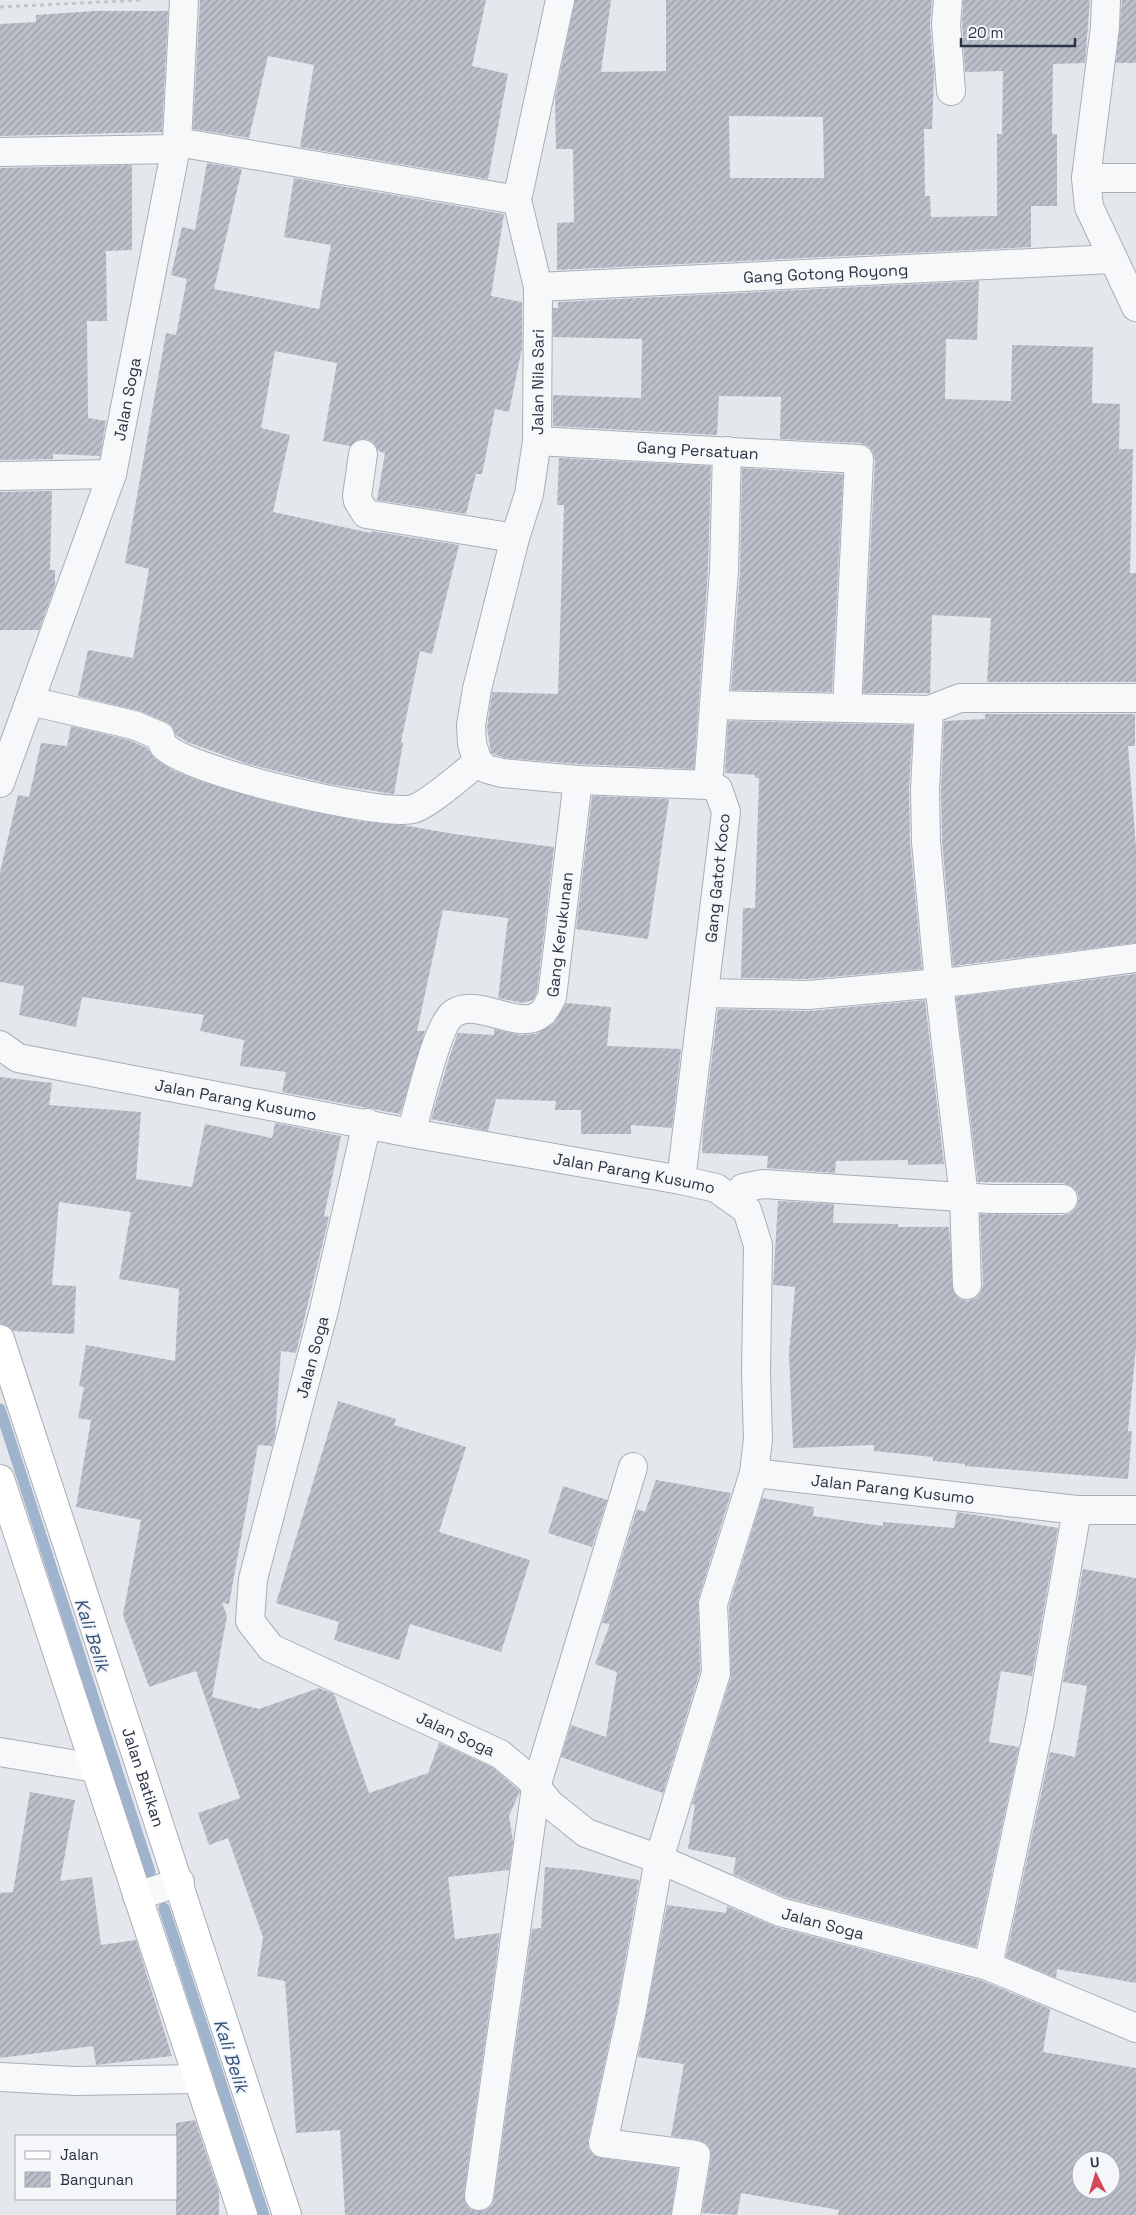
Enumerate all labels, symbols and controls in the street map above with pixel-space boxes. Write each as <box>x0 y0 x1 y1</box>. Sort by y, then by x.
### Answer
scale bar <box>961 15 1075 47</box>
text: 20 m <box>968 23 1003 42</box>
street label: Gang Gotong Royong <box>743 259 909 288</box>
street label: Jalan Nila Sari <box>527 329 549 435</box>
street label: Jalan Soga <box>109 356 146 443</box>
street label: Gang Persatuan <box>636 437 759 464</box>
street label: Gang Gatot Koco <box>700 812 735 944</box>
street label: Gang Kerukunan <box>542 871 578 998</box>
street label: Jalan Parang Kusumo <box>153 1074 319 1126</box>
street label: Jalan Parang Kusumo <box>551 1148 717 1198</box>
street label: Jalan Soga <box>291 1314 334 1401</box>
street label: Jalan Parang Kusumo <box>810 1470 976 1509</box>
water label: Kali Belik <box>70 1595 116 1677</box>
street label: Jalan Soga <box>413 1707 498 1761</box>
street label: Jalan Batikan <box>117 1725 169 1830</box>
street label: Jalan Soga <box>779 1903 866 1944</box>
water label: Kali Belik <box>209 2016 255 2098</box>
legend <box>15 2135 178 2200</box>
text: Jalan <box>60 2145 99 2164</box>
north arrow <box>1071 2150 1121 2200</box>
text: U <box>1089 2153 1100 2171</box>
text: Bangunan <box>60 2170 134 2189</box>

